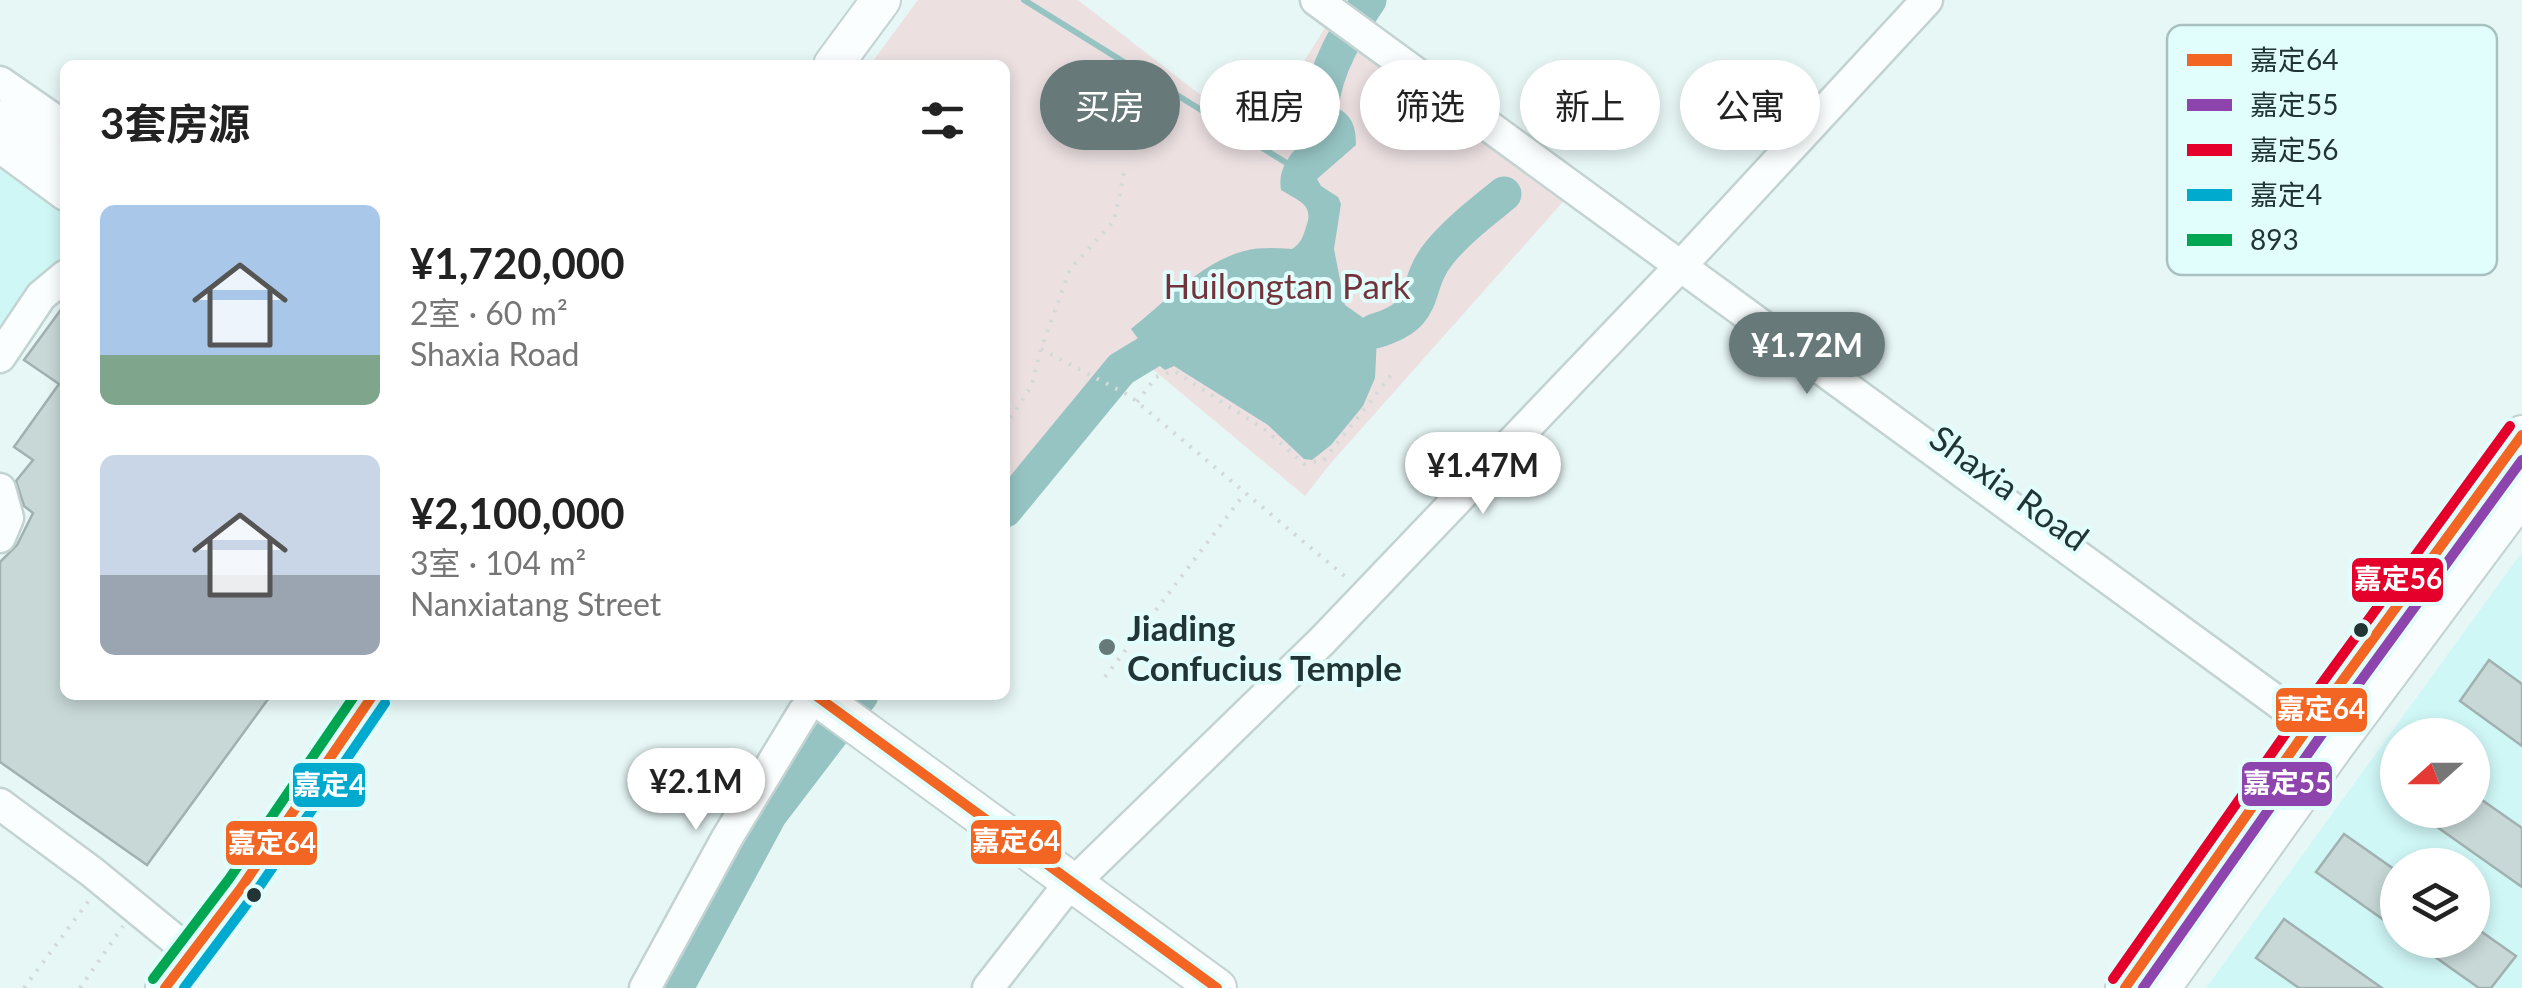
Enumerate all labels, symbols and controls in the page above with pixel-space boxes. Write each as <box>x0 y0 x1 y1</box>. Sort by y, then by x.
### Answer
legend <box>2167 25 2497 275</box>
text: 嘉定64 <box>2250 42 2338 76</box>
chip: 买房 <box>1040 60 1180 150</box>
chip: 租房 <box>1200 60 1340 150</box>
chip: 筛选 <box>1360 60 1500 150</box>
chip: 新上 <box>1520 60 1660 150</box>
chip: 公寓 <box>1680 60 1820 150</box>
text: 嘉定55 <box>2250 87 2338 121</box>
icon: filters <box>915 93 970 148</box>
text: 3套房源 <box>100 98 250 148</box>
text: 嘉定56 <box>2250 132 2338 166</box>
text: 嘉定4 <box>2250 177 2322 211</box>
text: 893 <box>2250 222 2299 256</box>
text: ¥1,720,000 <box>410 238 625 288</box>
icon: home <box>180 245 300 365</box>
park label: Huilongtan Park <box>1164 264 1411 306</box>
text: 2室 · 60 m² <box>410 293 568 332</box>
pin: ¥1.72M <box>1726 312 1888 397</box>
text: ¥1.72M <box>1751 325 1863 364</box>
text: Shaxia Road <box>410 334 580 373</box>
street label: Shaxia Road <box>1923 416 2097 558</box>
pin: ¥1.47M <box>1402 432 1564 517</box>
text: ¥1.47M <box>1427 445 1539 484</box>
text: ¥2,100,000 <box>410 488 625 538</box>
icon: home <box>180 495 300 615</box>
text: 3室 · 104 m² <box>410 543 586 582</box>
line badge: 嘉定56 <box>2350 556 2445 604</box>
text: 嘉定56 <box>2354 561 2442 595</box>
text: Nanxiatang Street <box>410 584 661 623</box>
place label: Jiading Confucius Temple <box>1127 606 1402 688</box>
unlabelled marker <box>2351 620 2371 640</box>
marker: Jiading Confucius Temple <box>1096 636 1118 658</box>
line badge: 嘉定64 <box>2274 686 2369 734</box>
text: 嘉定64 <box>2277 691 2365 725</box>
north arrow <box>2380 718 2490 828</box>
map controls <box>2380 718 2490 958</box>
pin: ¥2.1M <box>626 748 766 833</box>
line badge: 嘉定55 <box>2240 760 2334 808</box>
line badge: 嘉定4 <box>291 761 367 809</box>
text: ¥2.1M <box>649 761 743 800</box>
text: 嘉定55 <box>2243 765 2331 799</box>
text: 嘉定4 <box>293 767 365 801</box>
line badge: 嘉定64 <box>969 818 1063 866</box>
line badge: 嘉定64 <box>224 819 319 867</box>
text: 嘉定64 <box>972 823 1060 857</box>
text: 嘉定64 <box>228 825 316 859</box>
button: layers <box>2380 848 2490 958</box>
unlabelled marker <box>244 885 264 905</box>

